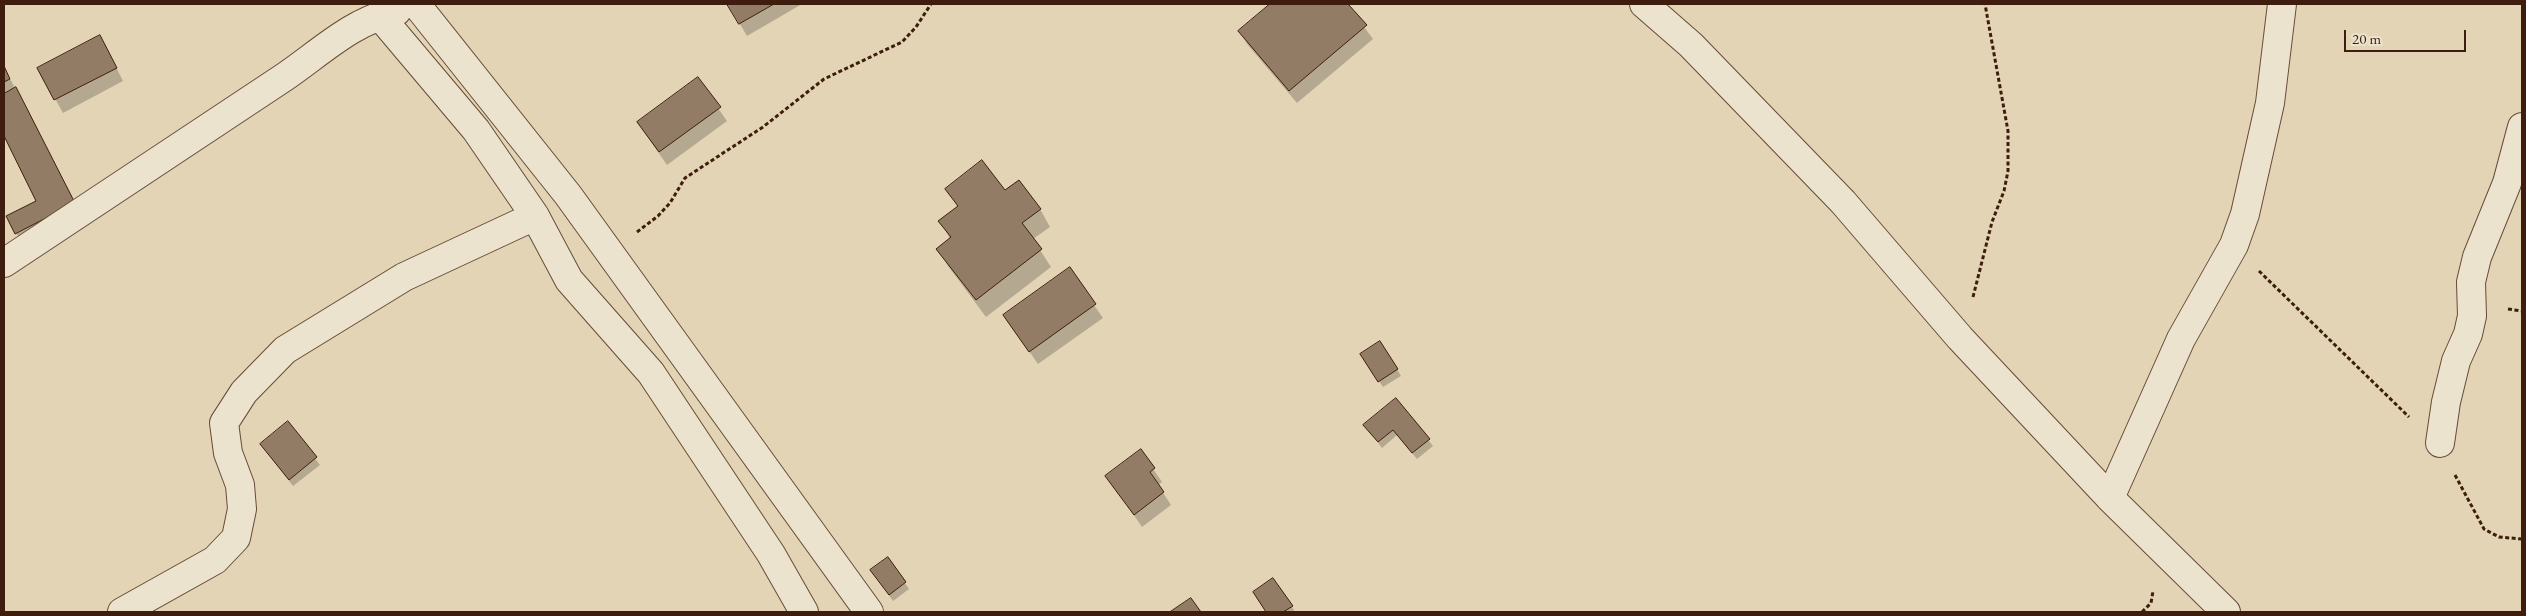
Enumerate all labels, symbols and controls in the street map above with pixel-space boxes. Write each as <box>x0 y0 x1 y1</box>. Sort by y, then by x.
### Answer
scale bar <box>2346 20 2468 52</box>
text: 20 m <box>2352 29 2381 48</box>

